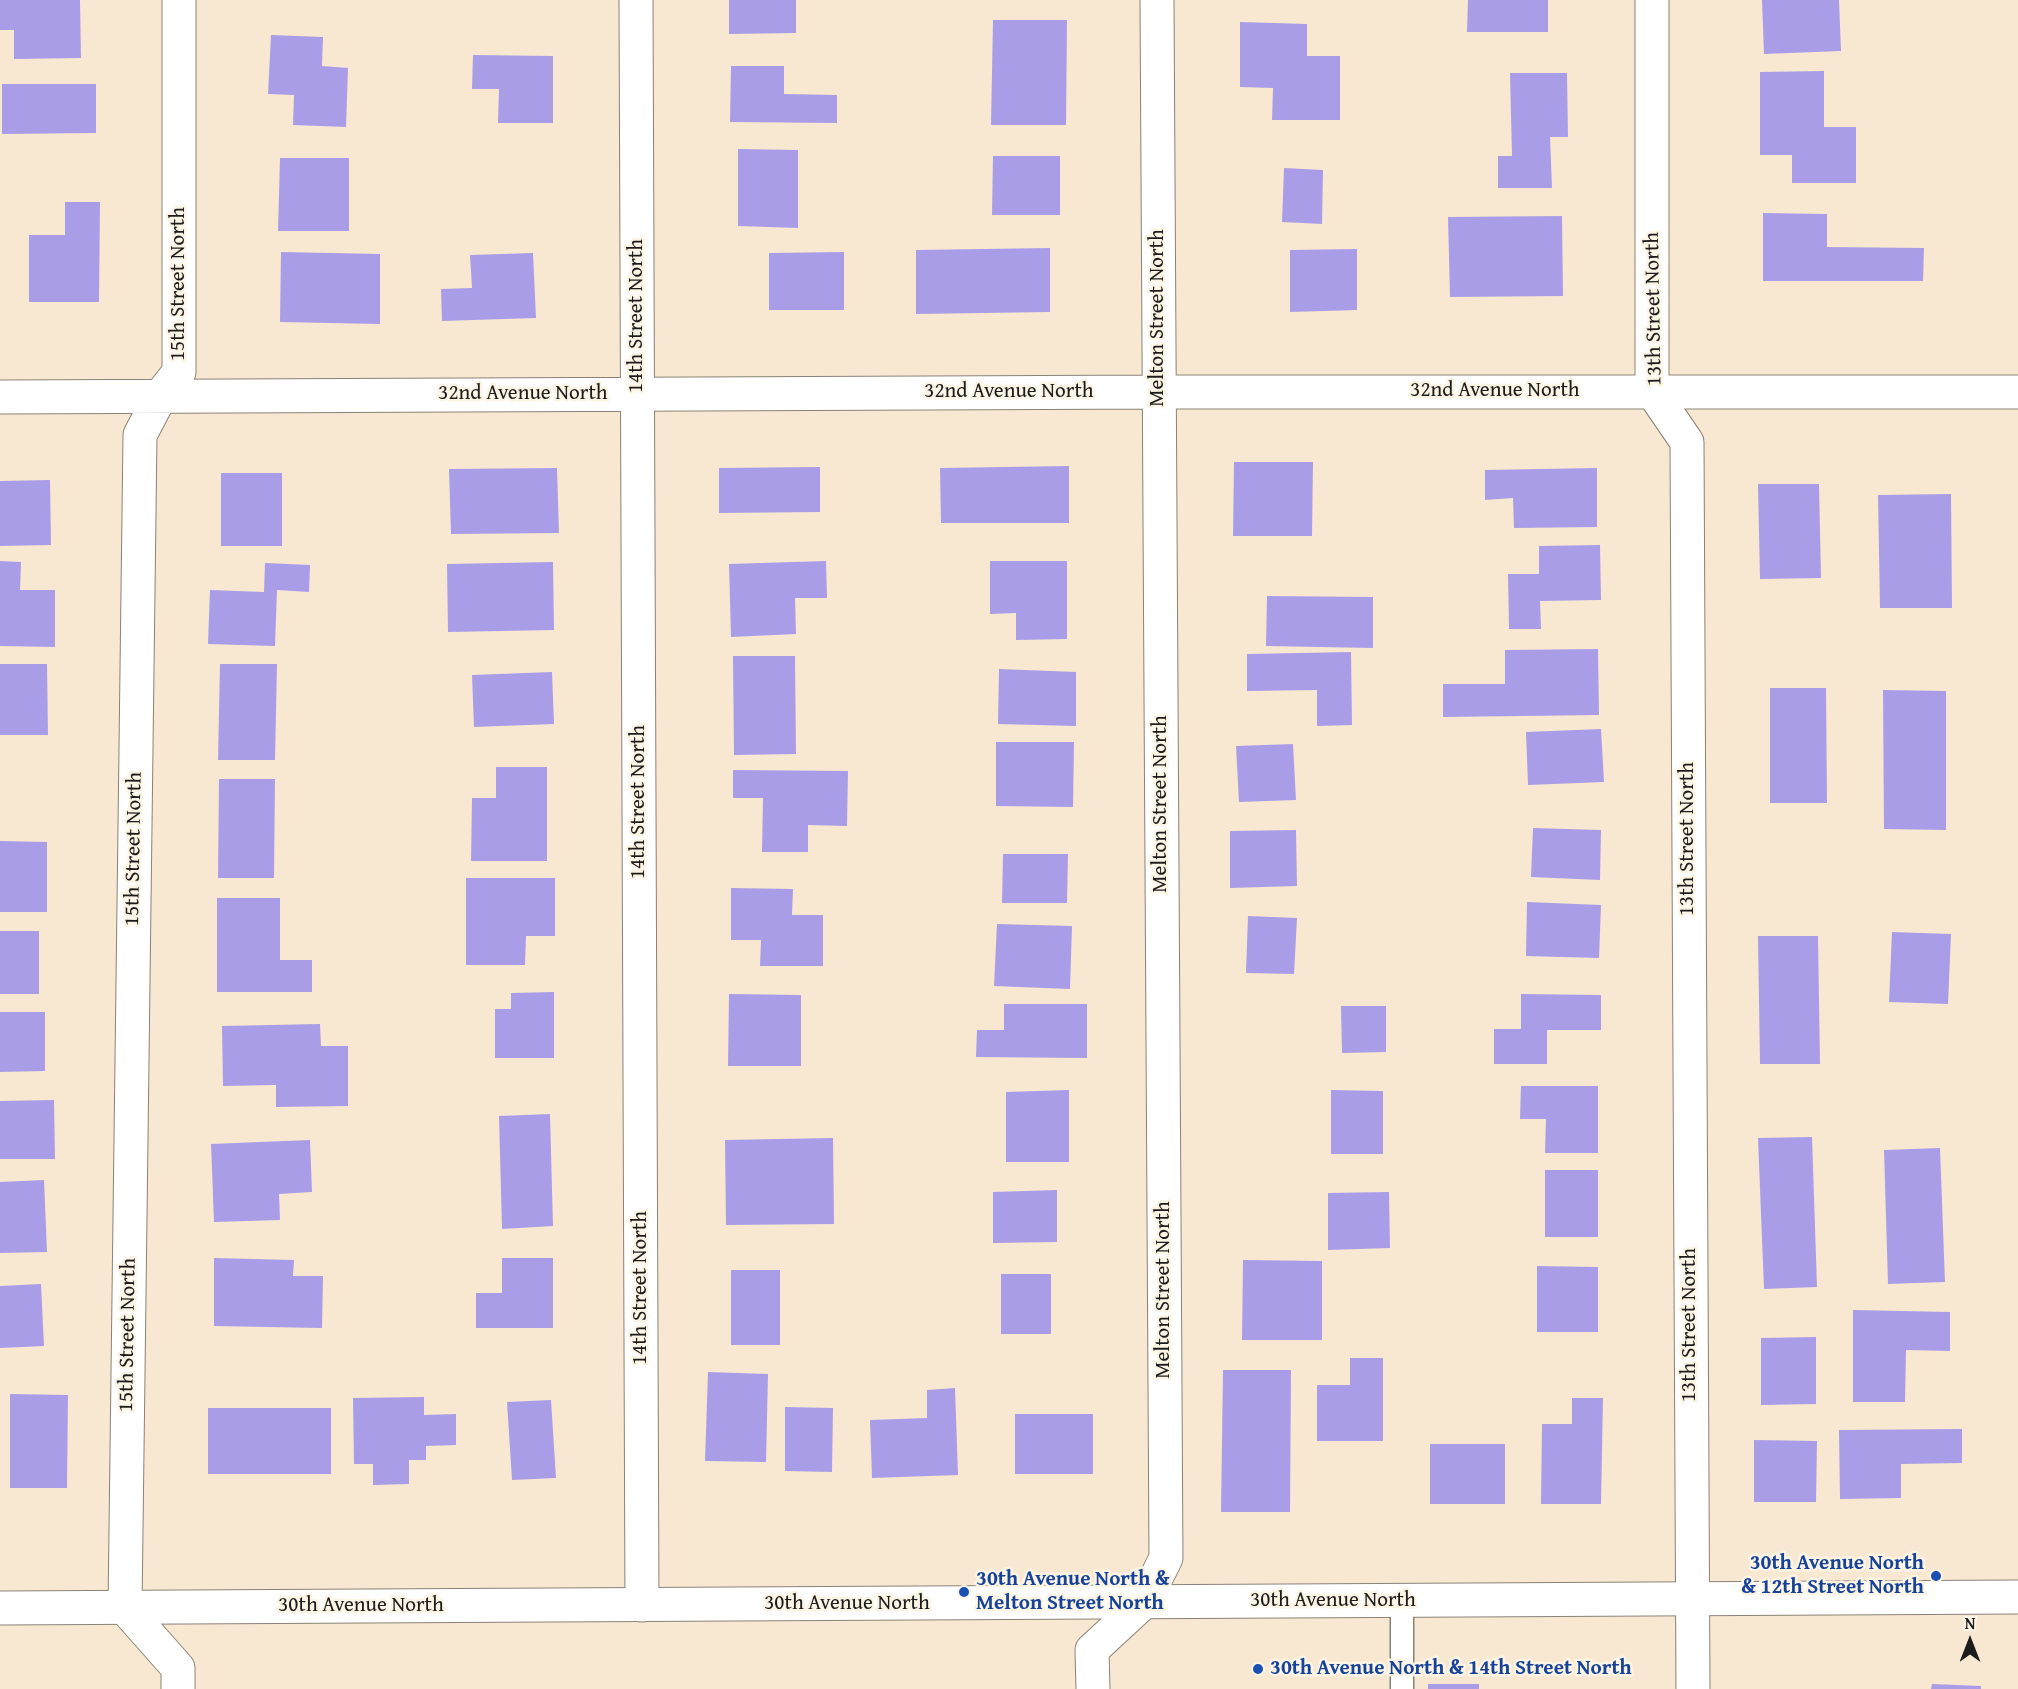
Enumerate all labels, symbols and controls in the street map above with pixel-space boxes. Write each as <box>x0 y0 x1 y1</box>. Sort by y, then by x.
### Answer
street label: 15th Street North <box>166 207 192 361</box>
street label: Melton Street North <box>1145 229 1171 407</box>
street label: 13th Street North <box>1640 232 1668 386</box>
street label: 14th Street North <box>624 239 650 393</box>
street label: 32nd Avenue North <box>1410 378 1580 404</box>
street label: 32nd Avenue North <box>924 379 1094 405</box>
street label: 32nd Avenue North <box>438 381 608 407</box>
street label: Melton Street North <box>1148 715 1174 893</box>
street label: 14th Street North <box>626 725 652 879</box>
street label: 13th Street North <box>1675 762 1701 916</box>
street label: 15th Street North <box>120 772 148 926</box>
street label: Melton Street North <box>1151 1201 1177 1379</box>
street label: 14th Street North <box>628 1211 654 1365</box>
street label: 13th Street North <box>1677 1248 1703 1402</box>
street label: 15th Street North <box>114 1258 142 1412</box>
place label: 30th Avenue North & 12th Street North <box>1741 1551 1924 1601</box>
place label: 30th Avenue North & Melton Street North <box>976 1567 1170 1617</box>
marker: 30th Avenue North & 12th Street North <box>1929 1569 1943 1583</box>
marker: 30th Avenue North & Melton Street North <box>957 1585 971 1599</box>
street label: 30th Avenue North <box>1250 1588 1416 1614</box>
street label: 30th Avenue North <box>764 1591 930 1617</box>
street label: 30th Avenue North <box>278 1593 444 1619</box>
north arrow <box>1940 1611 2000 1671</box>
text: N <box>1965 1611 1975 1635</box>
place label: 30th Avenue North & 14th Street North <box>1270 1656 1632 1682</box>
marker: 30th Avenue North & 14th Street North <box>1251 1662 1265 1676</box>

